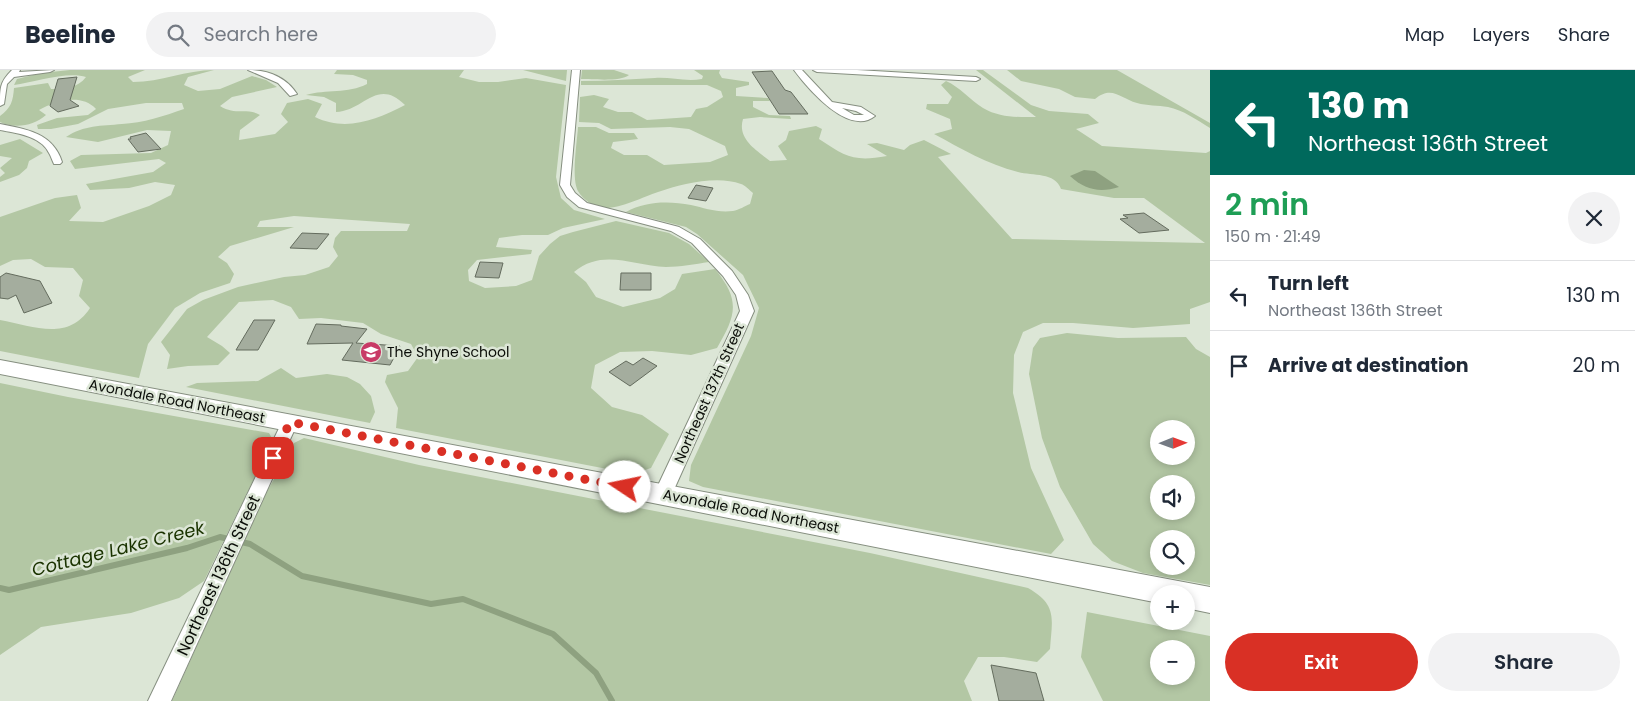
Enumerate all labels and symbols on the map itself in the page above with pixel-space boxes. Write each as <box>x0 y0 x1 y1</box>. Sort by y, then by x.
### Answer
street label: Northeast 137th Street <box>669 320 749 466</box>
school or university icon: The Shyne School <box>359 340 383 364</box>
place label: The Shyne School <box>387 342 509 362</box>
street label: Avondale Road Northeast <box>87 374 267 428</box>
north arrow <box>1150 420 1195 465</box>
pin <box>252 437 294 479</box>
position arrow <box>598 460 650 512</box>
street label: Avondale Road Northeast <box>661 484 841 538</box>
street label: Northeast 136th Street <box>171 491 266 659</box>
water label: Cottage Lake Creek <box>29 515 208 582</box>

